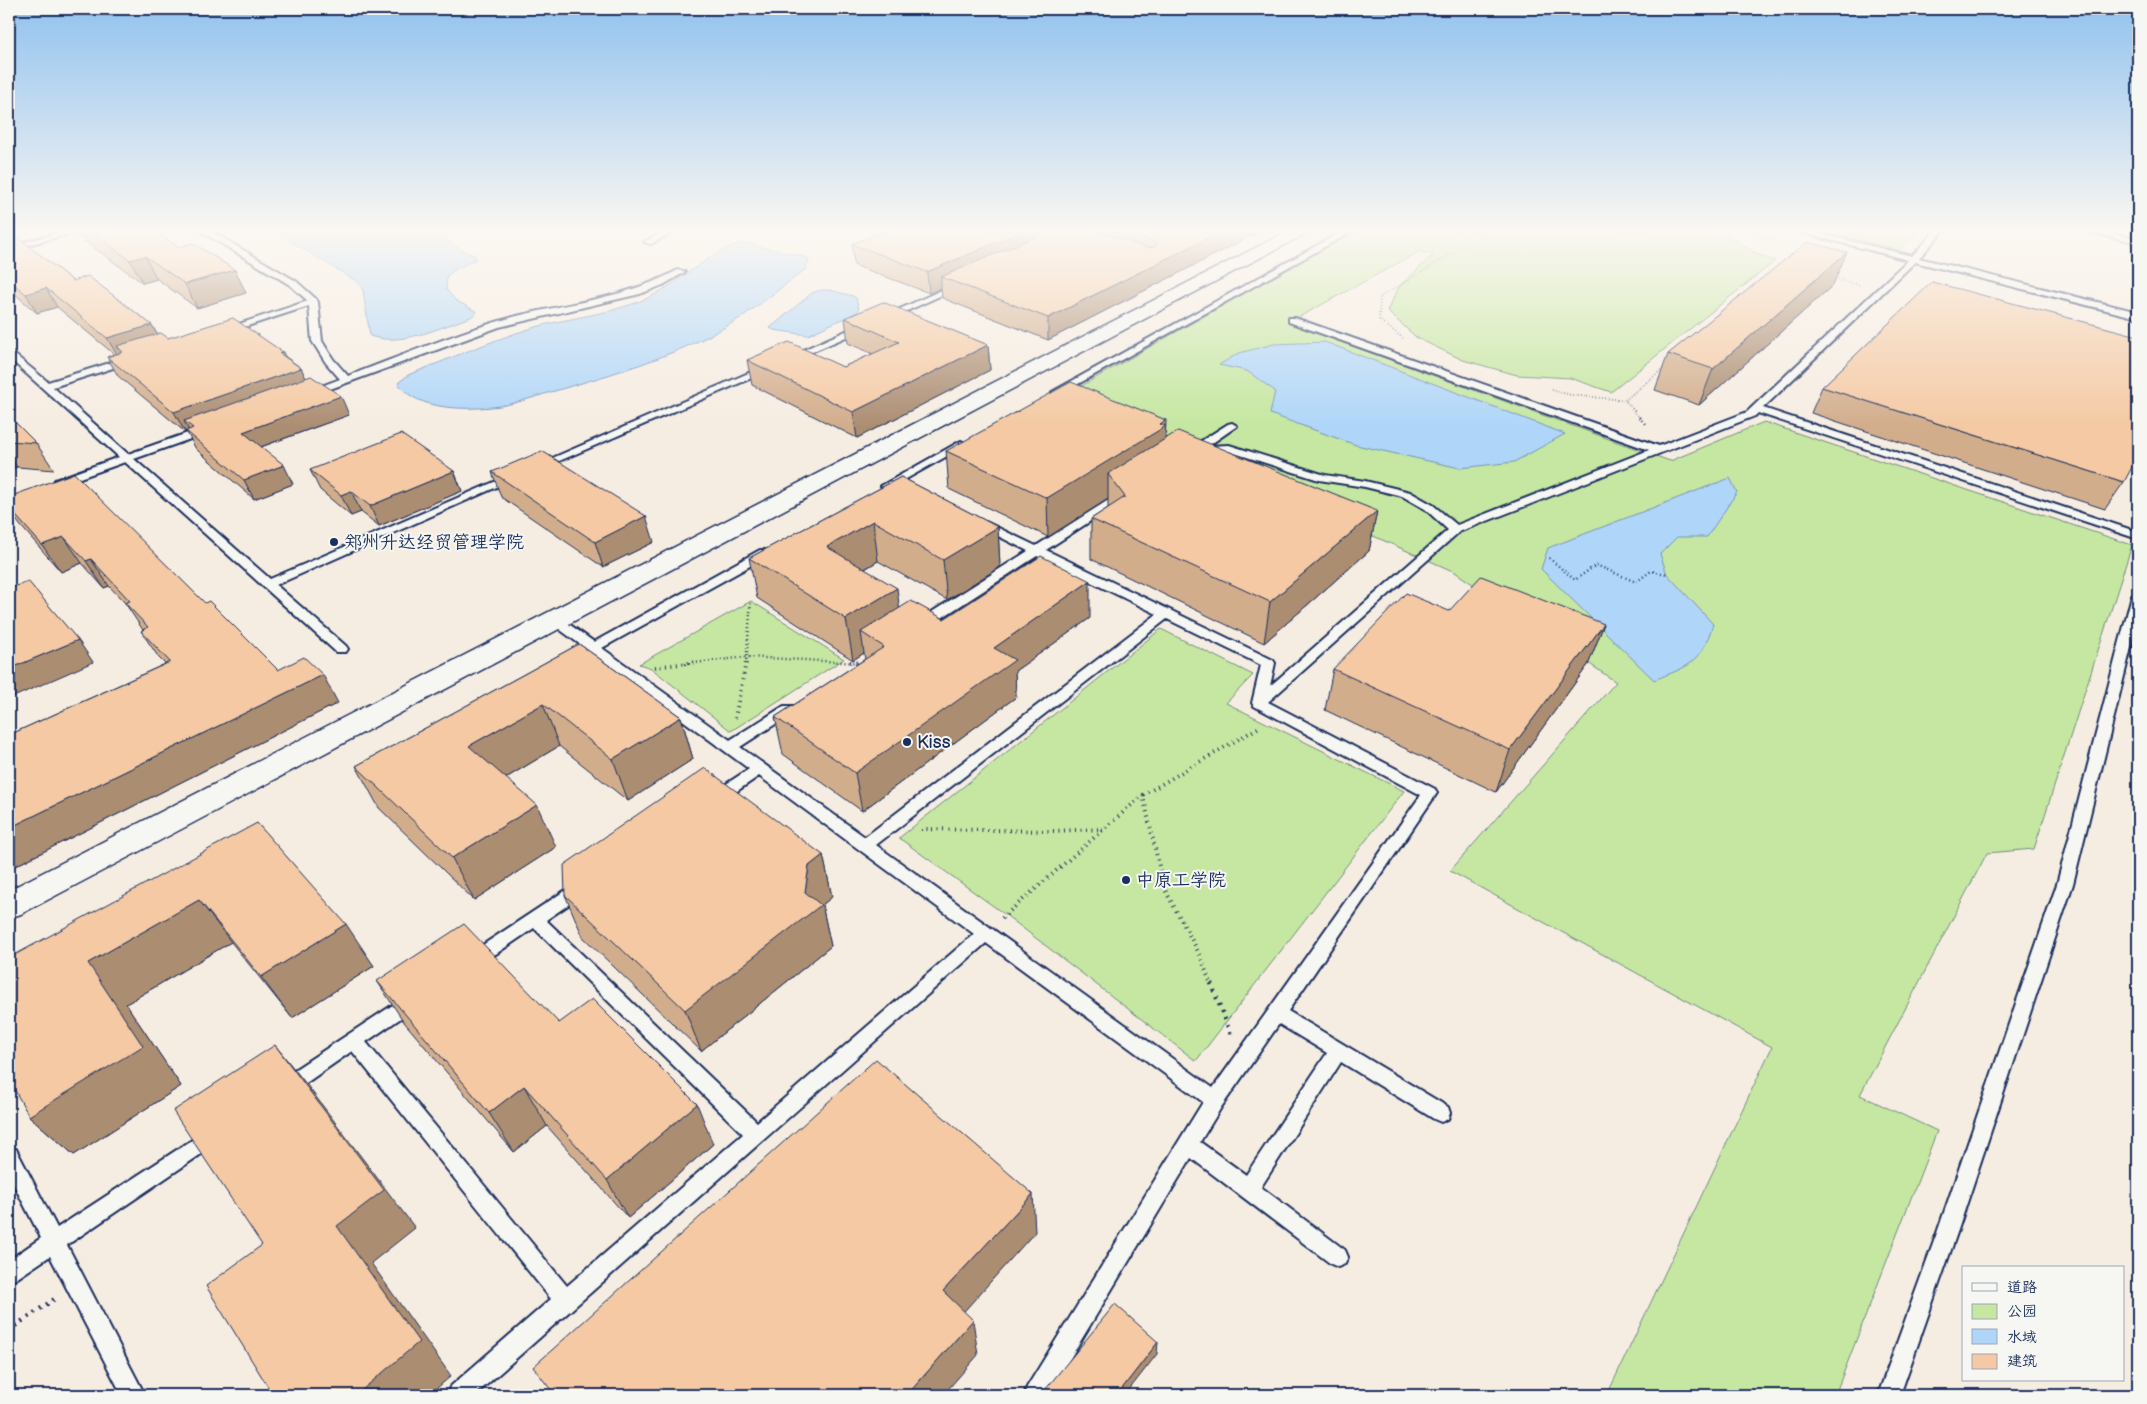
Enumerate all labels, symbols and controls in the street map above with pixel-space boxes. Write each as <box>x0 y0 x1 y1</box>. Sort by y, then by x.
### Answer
place label: 郑州升达经贸管理学院 <box>344 532 524 553</box>
marker: 郑州升达经贸管理学院 <box>328 536 340 548</box>
place label: Kiss <box>917 732 951 753</box>
marker: Kiss <box>901 736 913 748</box>
place label: 中原工学院 <box>1136 870 1226 891</box>
marker: 中原工学院 <box>1120 874 1132 886</box>
legend <box>1962 1266 2124 1382</box>
text: 道路 <box>2007 1278 2037 1297</box>
text: 公园 <box>2007 1302 2037 1321</box>
text: 水域 <box>2007 1328 2037 1347</box>
text: 建筑 <box>2007 1352 2037 1371</box>

